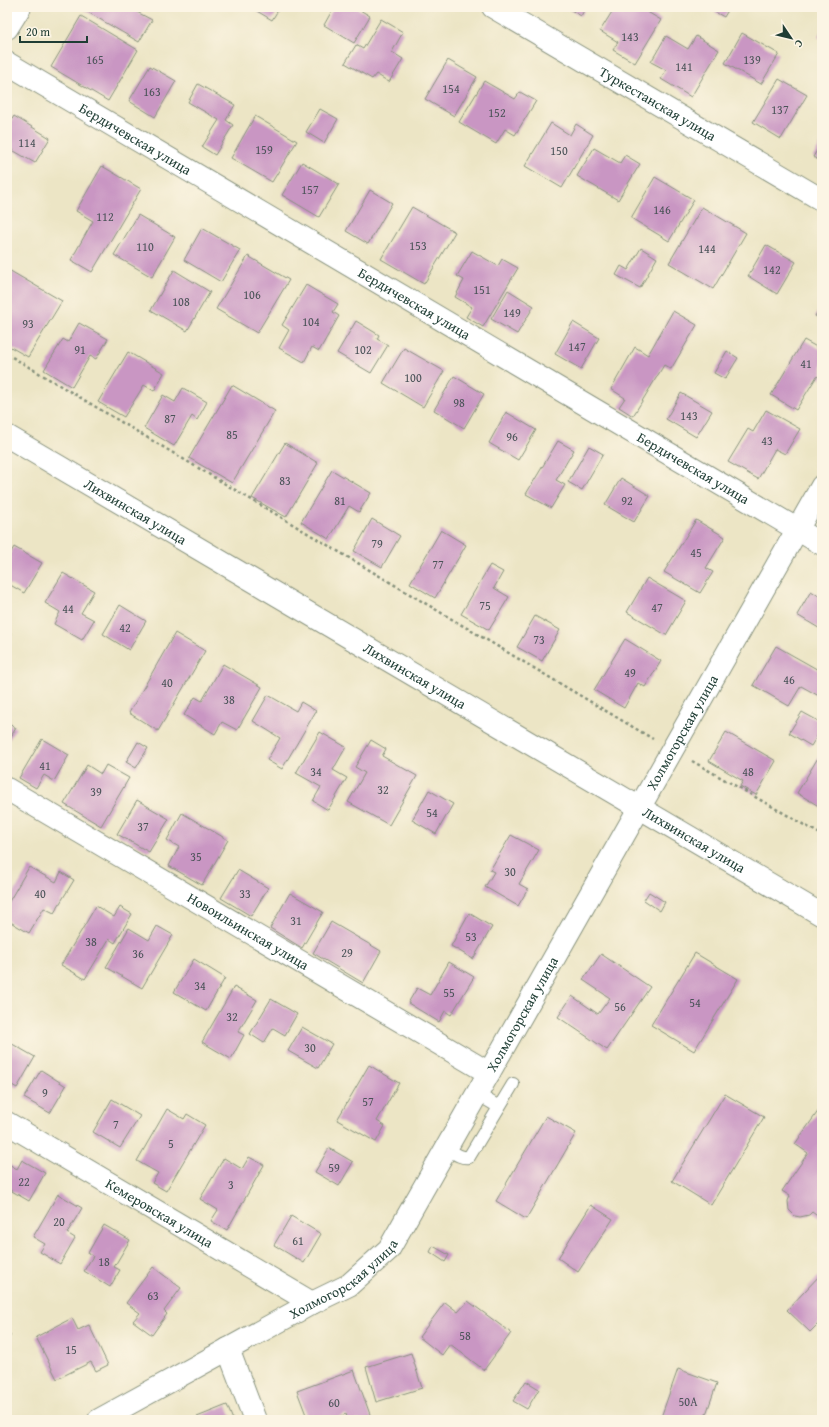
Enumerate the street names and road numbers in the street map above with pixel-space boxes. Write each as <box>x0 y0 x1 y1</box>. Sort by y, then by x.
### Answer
street label: Туркестанская улица <box>596 62 720 146</box>
street label: Бердичевская улица <box>75 98 195 180</box>
street label: Бердичевская улица <box>355 262 474 345</box>
street label: Бердичевская улица <box>634 427 754 509</box>
street label: Лихвинская улица <box>80 474 191 550</box>
street label: Лихвинская улица <box>360 638 470 714</box>
street label: Холмогорская улица <box>642 671 723 794</box>
street label: Лихвинская улица <box>639 802 749 878</box>
street label: Новоильинская улица <box>184 888 313 975</box>
street label: Холмогорская улица <box>482 953 563 1075</box>
street label: Кемеровская улица <box>102 1173 217 1253</box>
street label: Холмогорская улица <box>285 1235 403 1324</box>

